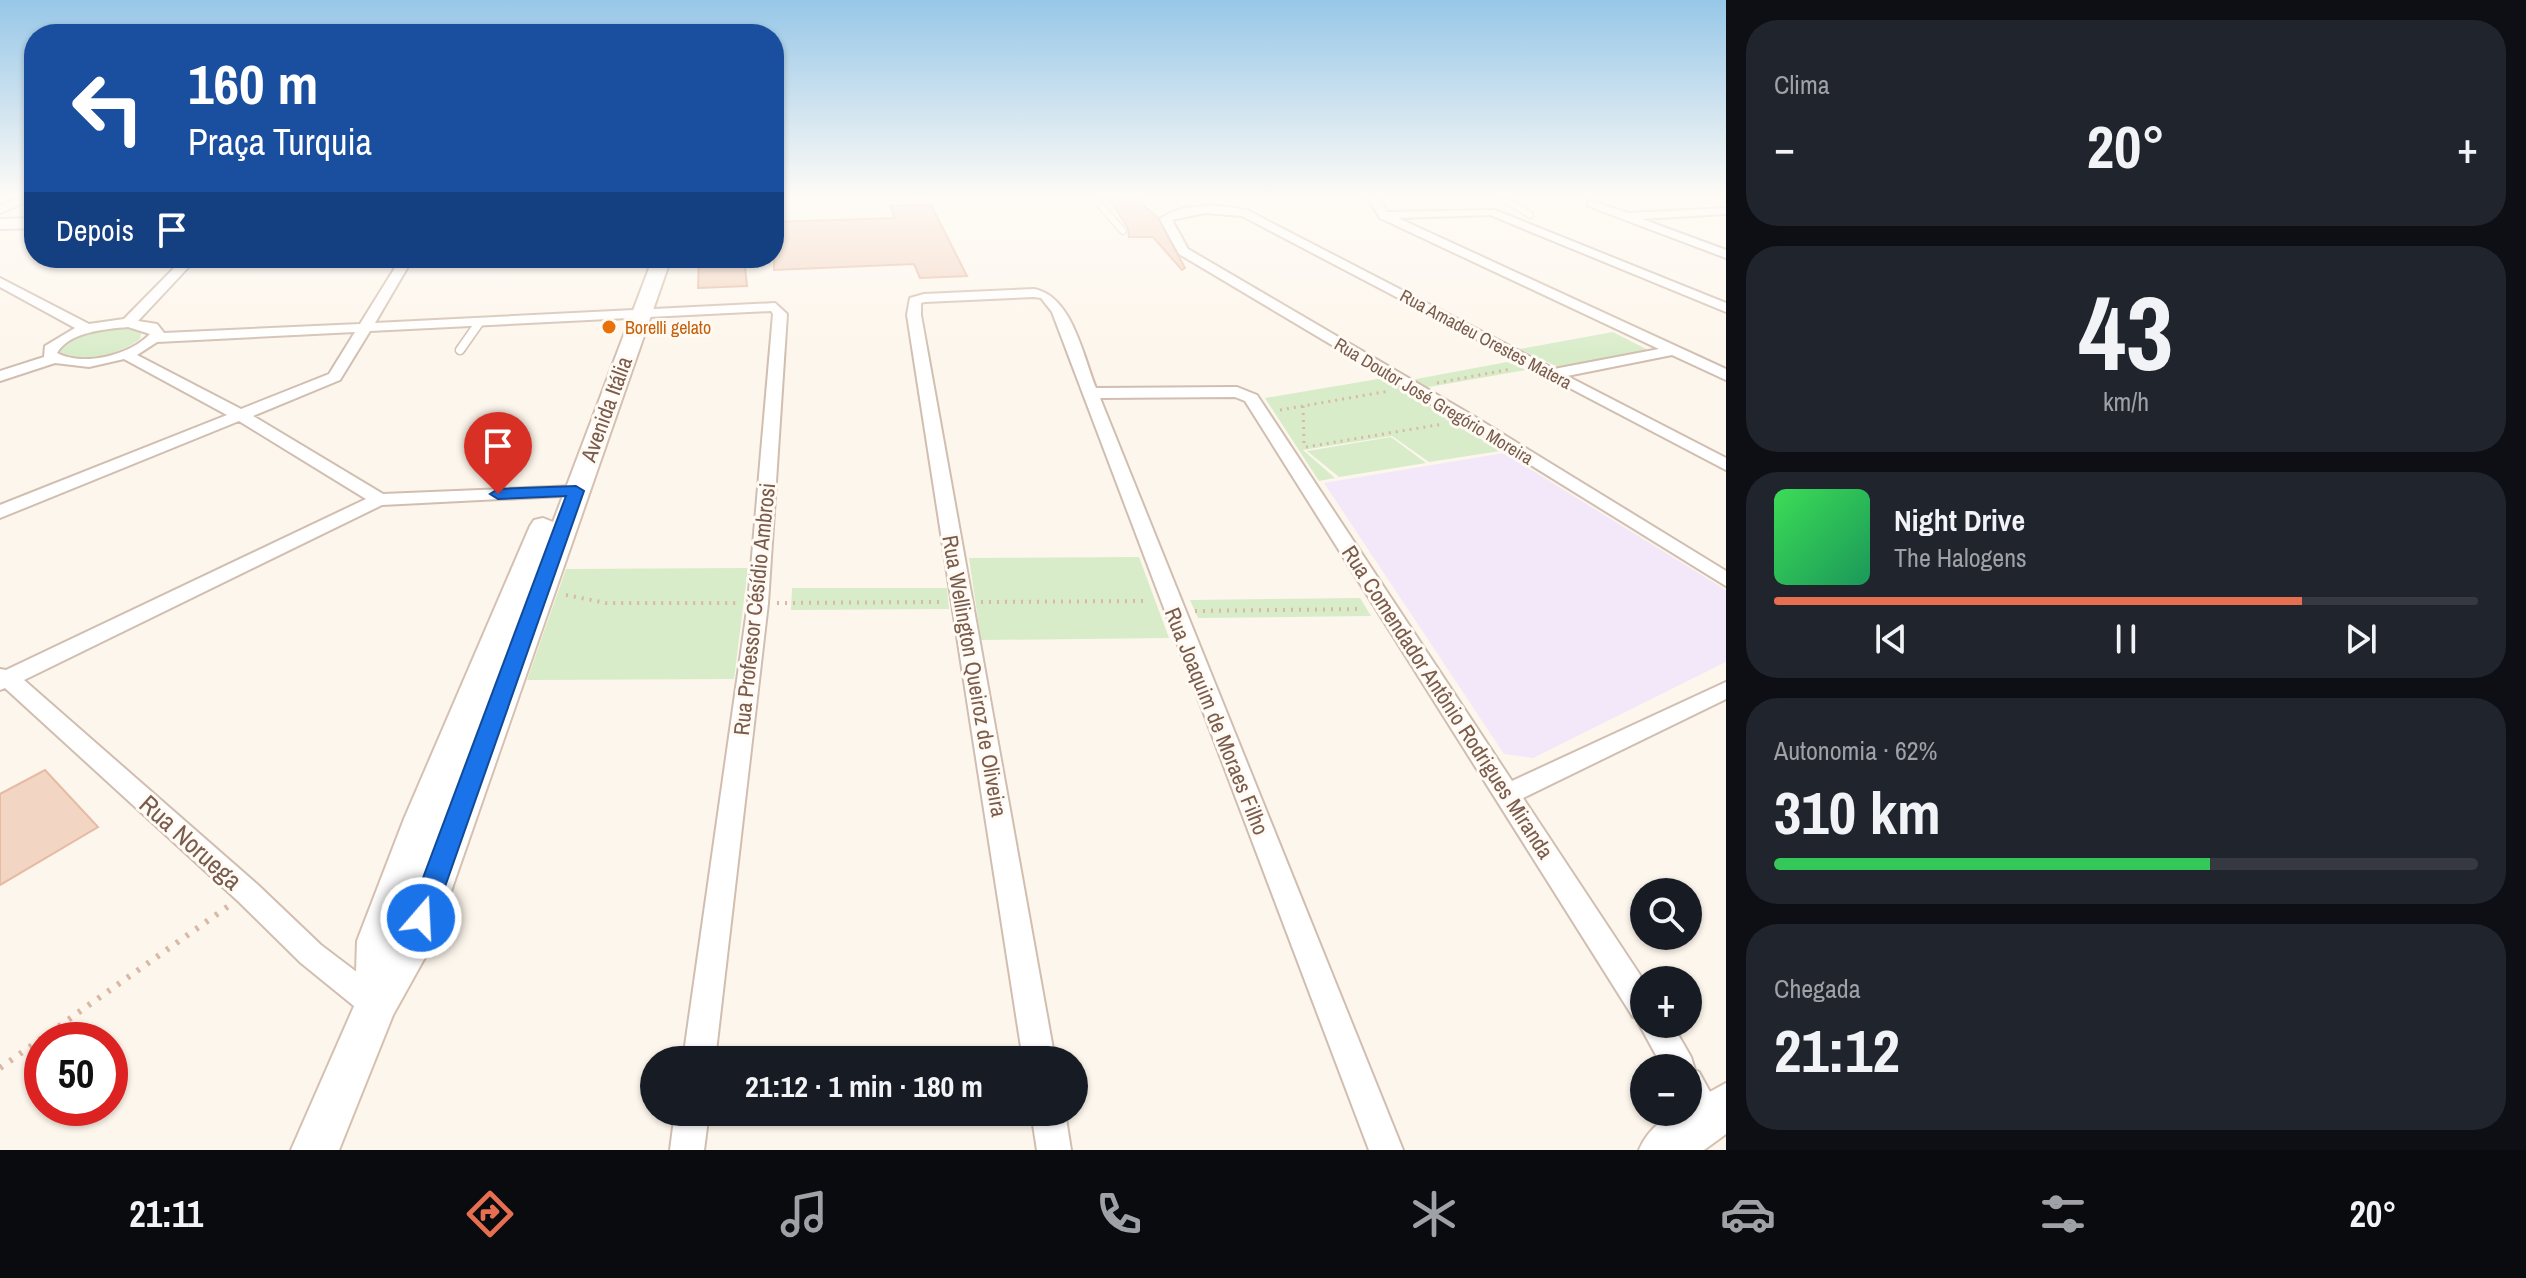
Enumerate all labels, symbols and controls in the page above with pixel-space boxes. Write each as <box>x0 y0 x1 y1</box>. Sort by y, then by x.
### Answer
text: 160 m <box>188 46 318 121</box>
icon: left <box>56 56 160 160</box>
text: Clima <box>1774 67 1830 102</box>
text: 20° <box>2087 106 2165 187</box>
text: − <box>1774 117 1795 177</box>
text: + <box>2457 117 2478 177</box>
text: Praça Turquia <box>188 118 372 166</box>
icon: arrive <box>150 208 194 252</box>
text: Depois <box>56 210 134 250</box>
text: 43 <box>2079 262 2173 402</box>
street label: Rua Amadeu Orestes Matera <box>1396 283 1576 395</box>
place label: Borelli gelato <box>625 315 711 340</box>
marker: Borelli gelato <box>600 318 618 336</box>
street label: Rua Doutor José Gregório Moreira <box>1330 332 1538 470</box>
street label: Avenida Itália <box>573 352 639 467</box>
text: km/h <box>2103 384 2149 419</box>
pin <box>464 412 532 494</box>
icon: arrive <box>476 424 520 468</box>
street label: Rua Professor Césídio Ambrosi <box>726 481 782 737</box>
text: Night Drive <box>1894 500 2025 540</box>
street label: Rua Wellington Queiroz de Oliveira <box>935 533 1015 819</box>
street label: Rua Comendador Antônio Rodrigues Miranda <box>1335 539 1561 865</box>
text: The Halogens <box>1894 540 2027 575</box>
street label: Rua Joaquim de Moraes Filho <box>1158 603 1276 839</box>
icon: previous <box>1869 617 1913 661</box>
icon: pause <box>2104 617 2148 661</box>
icon: next <box>2339 617 2383 661</box>
text: Autonomia · 62% <box>1774 733 1938 768</box>
text: 310 km <box>1774 772 1941 853</box>
street label: Rua Noruega <box>132 787 250 898</box>
position arrow <box>379 876 463 960</box>
map controls <box>1630 878 1702 1126</box>
button: search <box>1630 878 1702 950</box>
button: + <box>1630 966 1702 1038</box>
text: Chegada <box>1774 971 1861 1006</box>
text: 21:12 <box>1774 1010 1900 1091</box>
speed limit sign: 50 <box>24 1022 128 1126</box>
button: − <box>1630 1054 1702 1126</box>
text: 21:12 · 1 min · 180 m <box>745 1066 983 1106</box>
icon: directions <box>462 1186 518 1242</box>
icon: music <box>776 1186 832 1242</box>
icon: phone <box>1091 1186 1147 1242</box>
icon: climate <box>1406 1186 1462 1242</box>
icon: car <box>1720 1186 1776 1242</box>
icon: filters <box>2035 1186 2091 1242</box>
text: 21:11 <box>129 1190 203 1238</box>
text: 20° <box>2349 1190 2397 1238</box>

